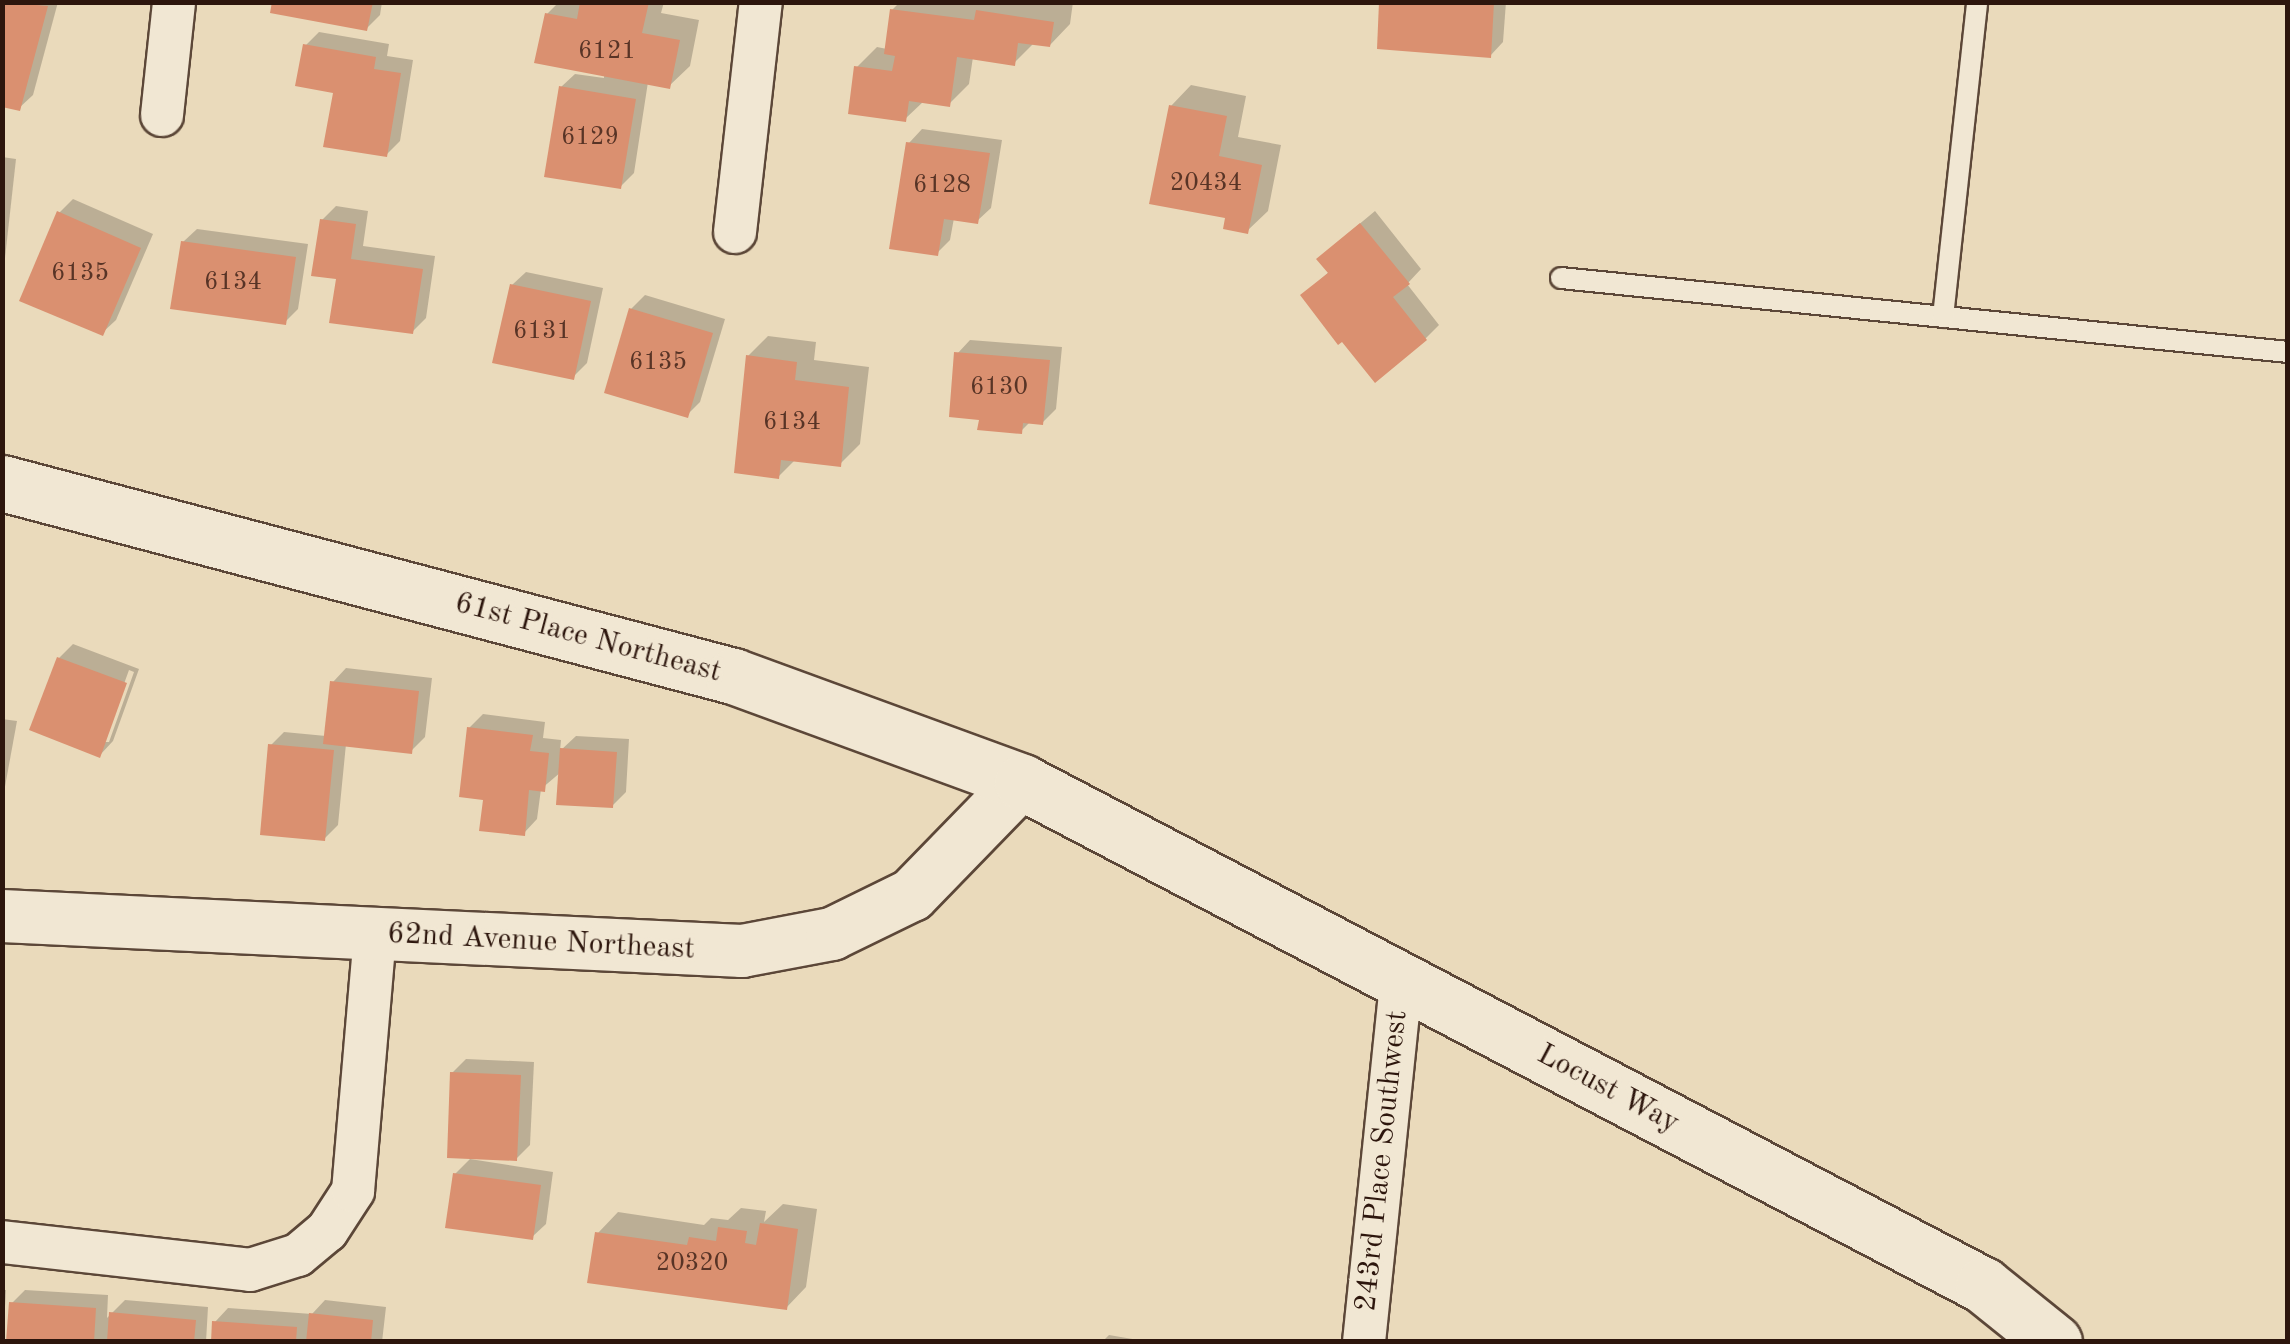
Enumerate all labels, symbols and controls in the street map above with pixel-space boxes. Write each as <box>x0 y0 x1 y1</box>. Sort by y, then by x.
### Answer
house number: 6121 <box>578 37 636 67</box>
house number: 6129 <box>561 123 619 153</box>
house number: 20434 <box>1170 169 1242 199</box>
house number: 6128 <box>913 171 971 201</box>
house number: 6135 <box>51 259 109 289</box>
house number: 6134 <box>204 268 262 298</box>
house number: 6131 <box>513 317 571 347</box>
house number: 6135 <box>629 348 687 378</box>
house number: 6130 <box>970 373 1028 403</box>
house number: 6134 <box>763 408 821 438</box>
street label: 61st Place Northeast <box>451 585 725 691</box>
street label: 62nd Avenue Northeast <box>386 916 696 968</box>
street label: 243rd Place Southwest <box>1348 1009 1416 1313</box>
street label: Locust Way <box>1531 1037 1685 1141</box>
house number: 20320 <box>656 1249 728 1279</box>

